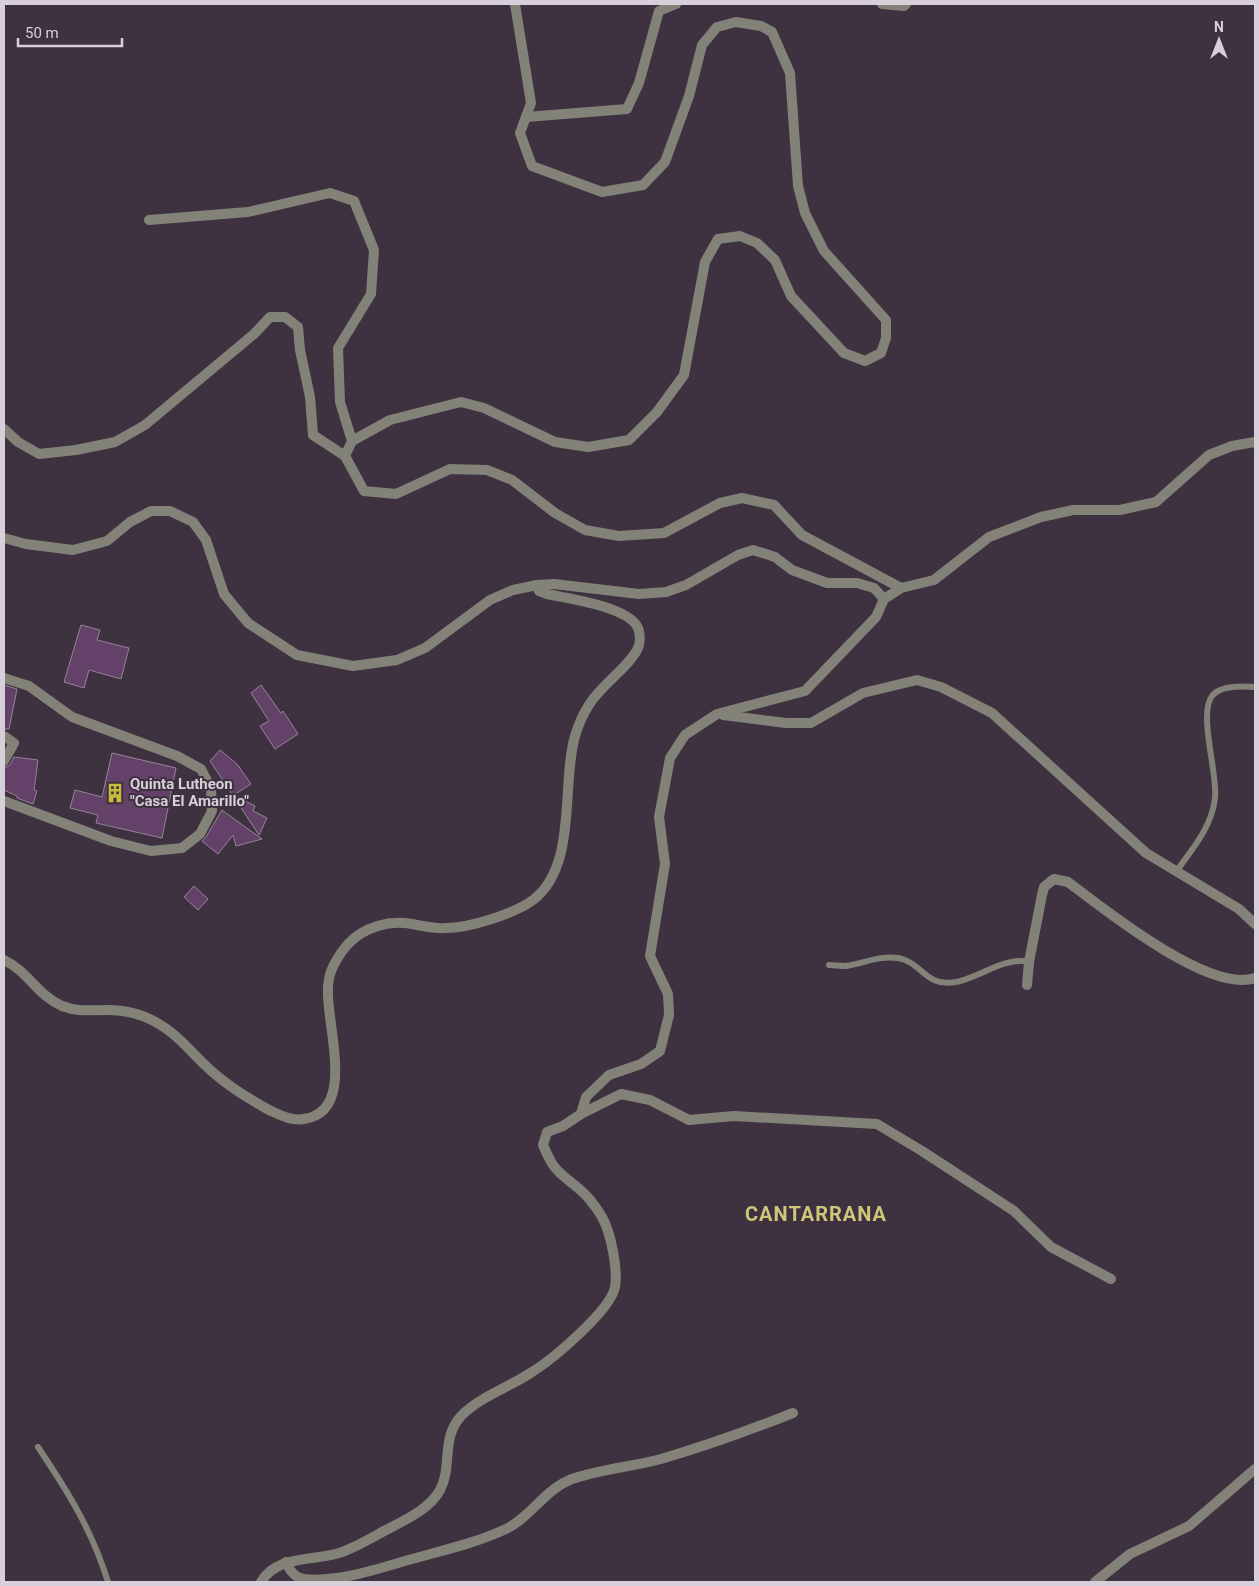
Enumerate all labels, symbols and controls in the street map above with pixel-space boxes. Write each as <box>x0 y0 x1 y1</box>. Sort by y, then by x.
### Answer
scale bar <box>18 15 121 47</box>
north arrow <box>1194 15 1244 65</box>
text: N <box>1214 19 1224 35</box>
text: 50 m <box>25 24 59 42</box>
place label: Quinta Lutheon "Casa El Amarillo" <box>130 775 249 810</box>
building icon: Quinta Lutheon "Casa El Amarillo" <box>104 782 126 804</box>
district label: CANTARRANA <box>745 1202 887 1226</box>

